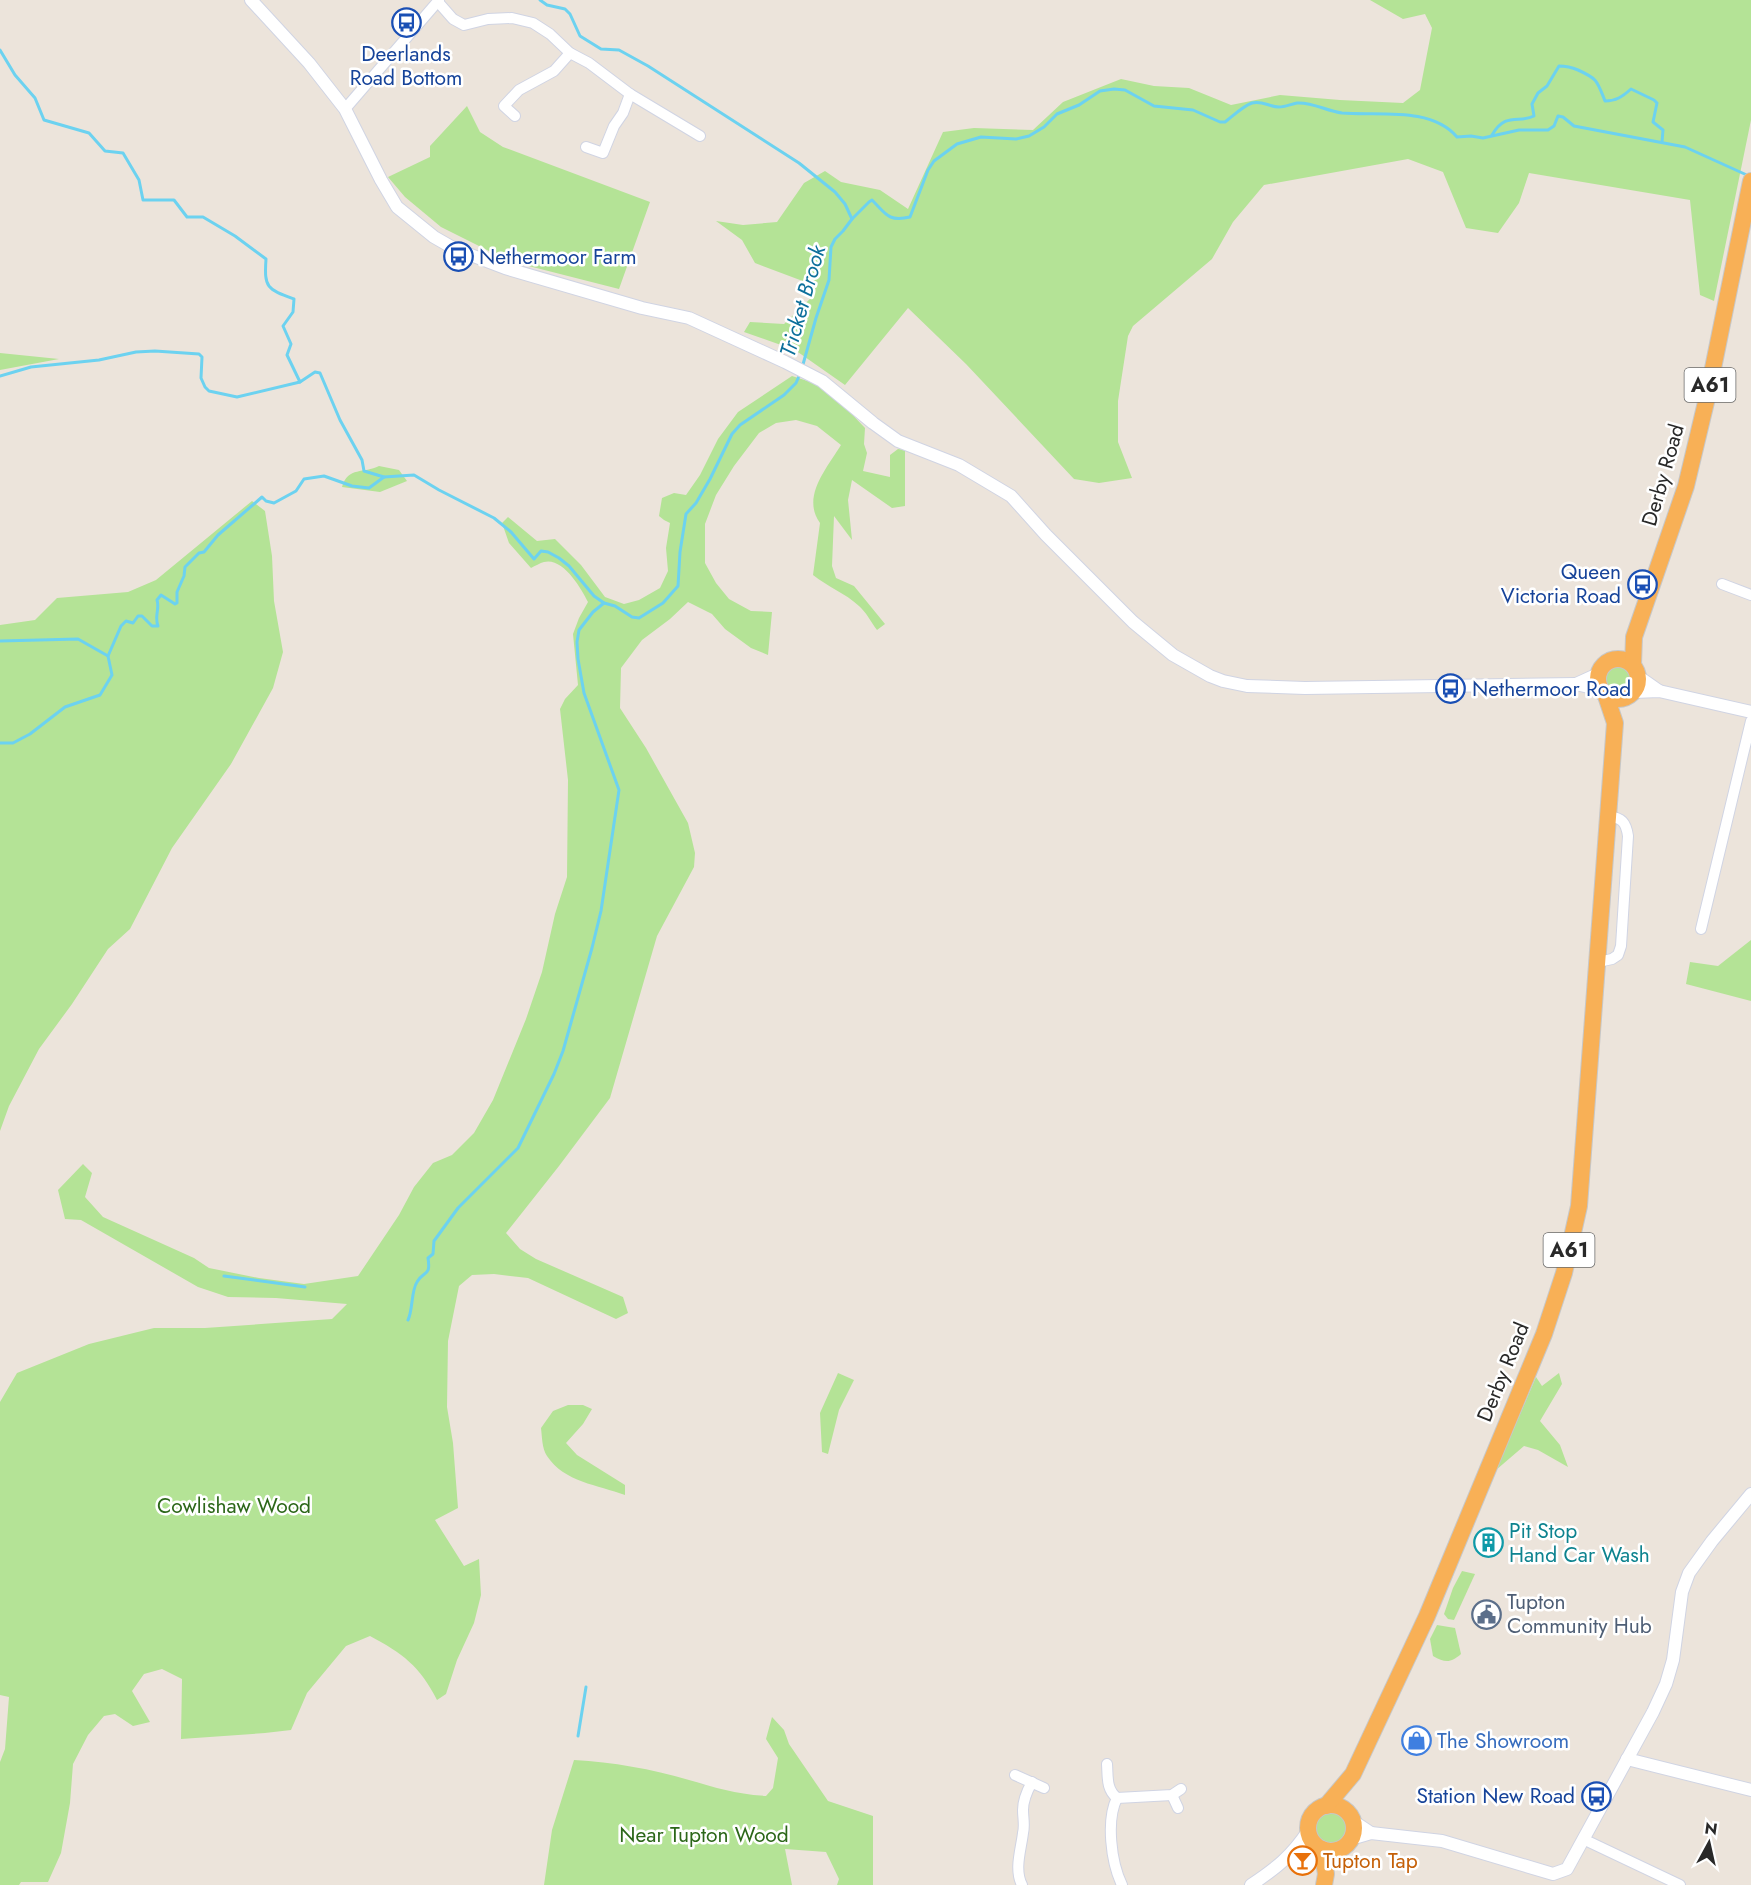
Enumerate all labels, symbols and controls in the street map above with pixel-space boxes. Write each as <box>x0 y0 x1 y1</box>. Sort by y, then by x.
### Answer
bus stop icon: Deerlands Road Bottom <box>390 7 422 39</box>
place label: Deerlands Road Bottom <box>350 39 462 93</box>
water label: Tricket Brook <box>771 240 834 361</box>
bus stop icon: Nethermoor Farm <box>442 241 474 273</box>
place label: Nethermoor Farm <box>479 242 637 272</box>
road number: A61 <box>1684 368 1736 402</box>
street label: Derby Road <box>1634 420 1692 530</box>
place label: Queen Victoria Road <box>1501 557 1621 611</box>
bus stop icon: Queen Victoria Road <box>1626 568 1658 600</box>
bus stop icon: Nethermoor Road <box>1435 673 1467 705</box>
place label: Nethermoor Road <box>1472 674 1631 704</box>
road number: A61 <box>1544 1233 1594 1267</box>
street label: Derby Road <box>1469 1318 1537 1426</box>
park label: Cowlishaw Wood <box>157 1491 311 1521</box>
place label: Pit Stop Hand Car Wash <box>1509 1516 1650 1570</box>
building icon: Pit Stop Hand Car Wash <box>1472 1527 1504 1559</box>
place label: Tupton Community Hub <box>1507 1587 1652 1641</box>
public building icon: Tupton Community Hub <box>1470 1598 1502 1630</box>
shop icon: The Showroom <box>1400 1725 1432 1757</box>
place label: The Showroom <box>1437 1726 1569 1756</box>
bus stop icon: Station New Road <box>1580 1780 1612 1812</box>
place label: Station New Road <box>1416 1781 1575 1811</box>
north arrow <box>1679 1813 1739 1873</box>
text: N <box>1703 1816 1719 1841</box>
park label: Near Tupton Wood <box>619 1820 789 1850</box>
bar icon: Tupton Tap <box>1286 1845 1318 1877</box>
place label: Tupton Tap <box>1323 1846 1418 1876</box>

